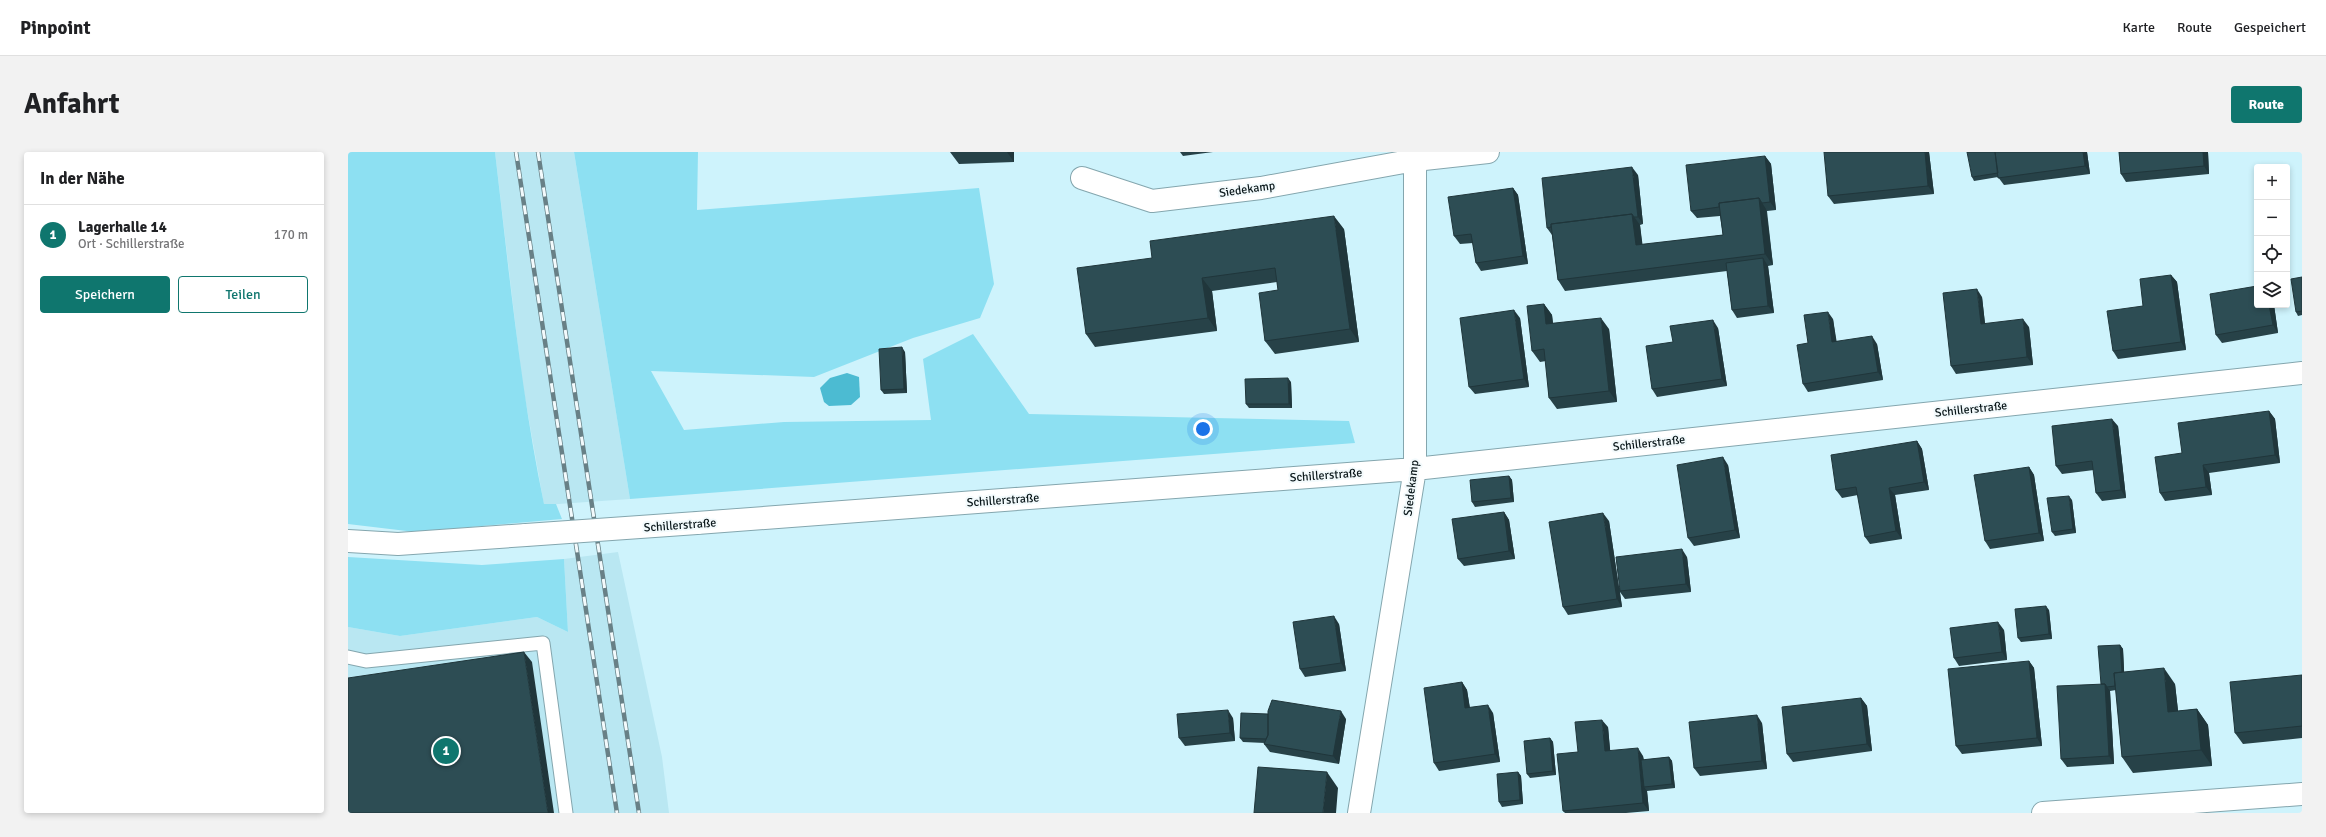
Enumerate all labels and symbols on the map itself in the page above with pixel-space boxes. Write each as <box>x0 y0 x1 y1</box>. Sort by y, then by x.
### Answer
street label: Siedekamp <box>1218 178 1276 201</box>
street label: Schillerstraße <box>1934 398 2008 421</box>
your location <box>1193 419 1213 439</box>
street label: Schillerstraße <box>1612 432 1686 455</box>
street label: Siedekamp <box>1401 459 1422 517</box>
street label: Schillerstraße <box>1289 465 1363 486</box>
street label: Schillerstraße <box>966 490 1040 511</box>
street label: Schillerstraße <box>643 515 717 536</box>
pin: 1 <box>433 736 459 766</box>

